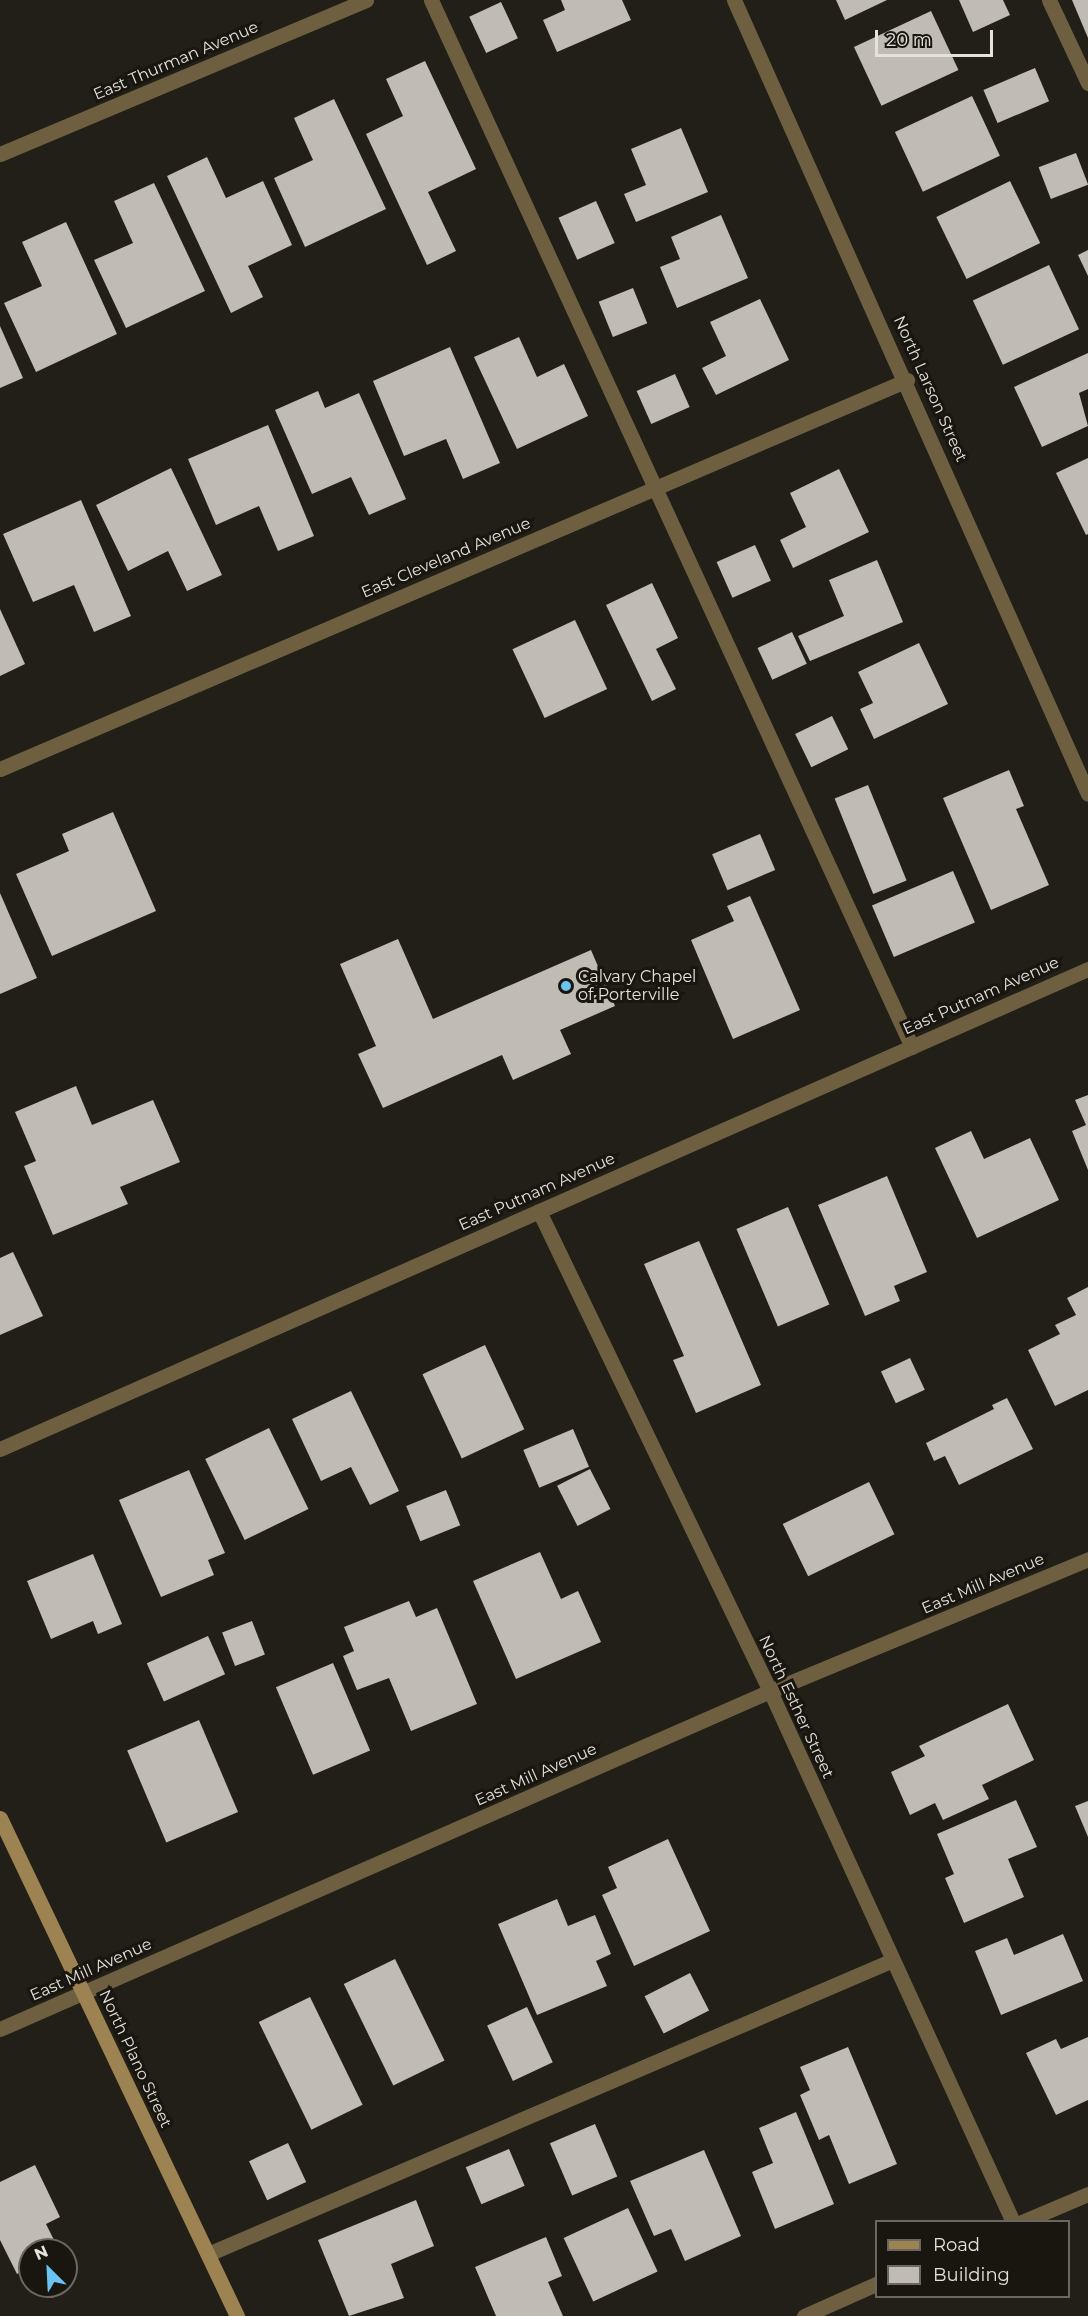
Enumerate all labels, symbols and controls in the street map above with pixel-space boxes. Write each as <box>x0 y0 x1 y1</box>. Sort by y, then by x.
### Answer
street label: East Thurman Avenue <box>91 18 261 104</box>
scale bar <box>878 18 996 56</box>
text: 20 m <box>886 29 932 51</box>
street label: North Larson Street <box>889 313 971 465</box>
street label: East Cleveland Avenue <box>359 514 533 602</box>
street label: East Putnam Avenue <box>900 953 1062 1039</box>
place label: Calvary Chapel of Porterville <box>578 967 696 1005</box>
marker: Calvary Chapel of Porterville <box>559 979 573 993</box>
street label: East Putnam Avenue <box>456 1149 618 1235</box>
street label: East Mill Avenue <box>919 1550 1047 1618</box>
street label: North Esther Street <box>754 1632 838 1782</box>
street label: East Mill Avenue <box>472 1740 600 1810</box>
street label: East Mill Avenue <box>27 1935 155 2005</box>
street label: North Plano Street <box>95 1987 175 2131</box>
legend <box>875 2220 1070 2298</box>
text: Road <box>933 2234 980 2256</box>
north arrow <box>18 2238 78 2298</box>
text: N <box>32 2242 51 2264</box>
text: Building <box>933 2264 1010 2286</box>

